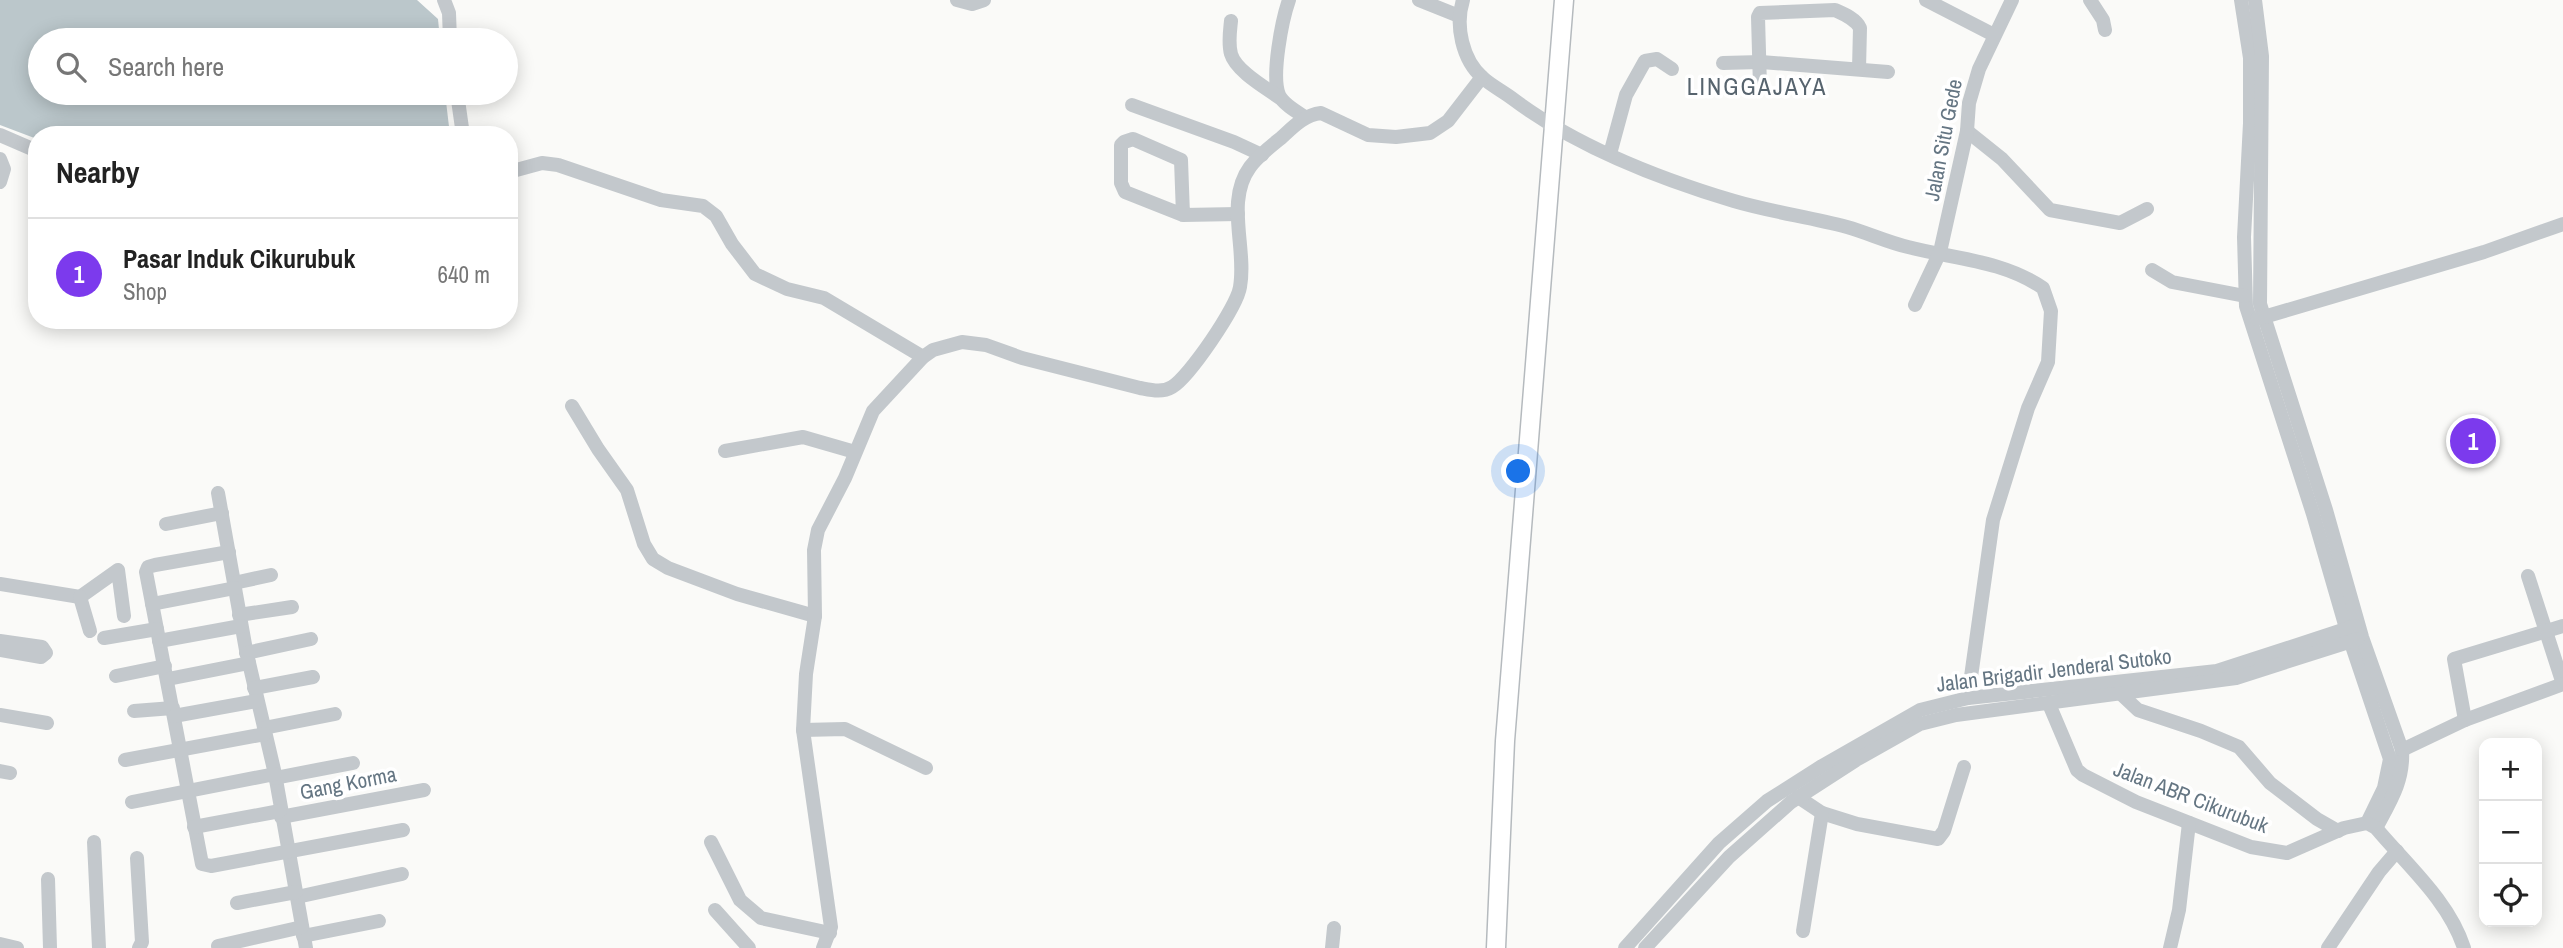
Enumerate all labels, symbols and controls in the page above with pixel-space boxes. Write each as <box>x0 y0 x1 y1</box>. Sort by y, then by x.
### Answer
search box <box>28 28 518 105</box>
icon: search <box>52 48 90 86</box>
text: Search here <box>108 49 224 84</box>
district label: LINGGAJAYA <box>1687 70 1827 102</box>
street label: Jalan Situ Gede <box>1917 77 1969 203</box>
text: Nearby <box>56 152 139 192</box>
text: Pasar Induk Cikurubuk <box>123 241 355 276</box>
text: 1 <box>74 259 84 290</box>
text: 640 m <box>438 259 490 290</box>
text: Shop <box>123 276 167 307</box>
pin: 1 <box>2450 415 2496 467</box>
your location <box>1501 454 1535 488</box>
street label: Jalan Brigadir Jenderal Sutoko <box>1935 641 2173 699</box>
map controls <box>2479 738 2542 927</box>
button: + <box>2479 738 2542 801</box>
street label: Jalan ABR Cikurubuk <box>2109 754 2273 840</box>
street label: Gang Korma <box>297 759 399 807</box>
button: − <box>2479 801 2542 864</box>
button: locate <box>2479 864 2542 927</box>

